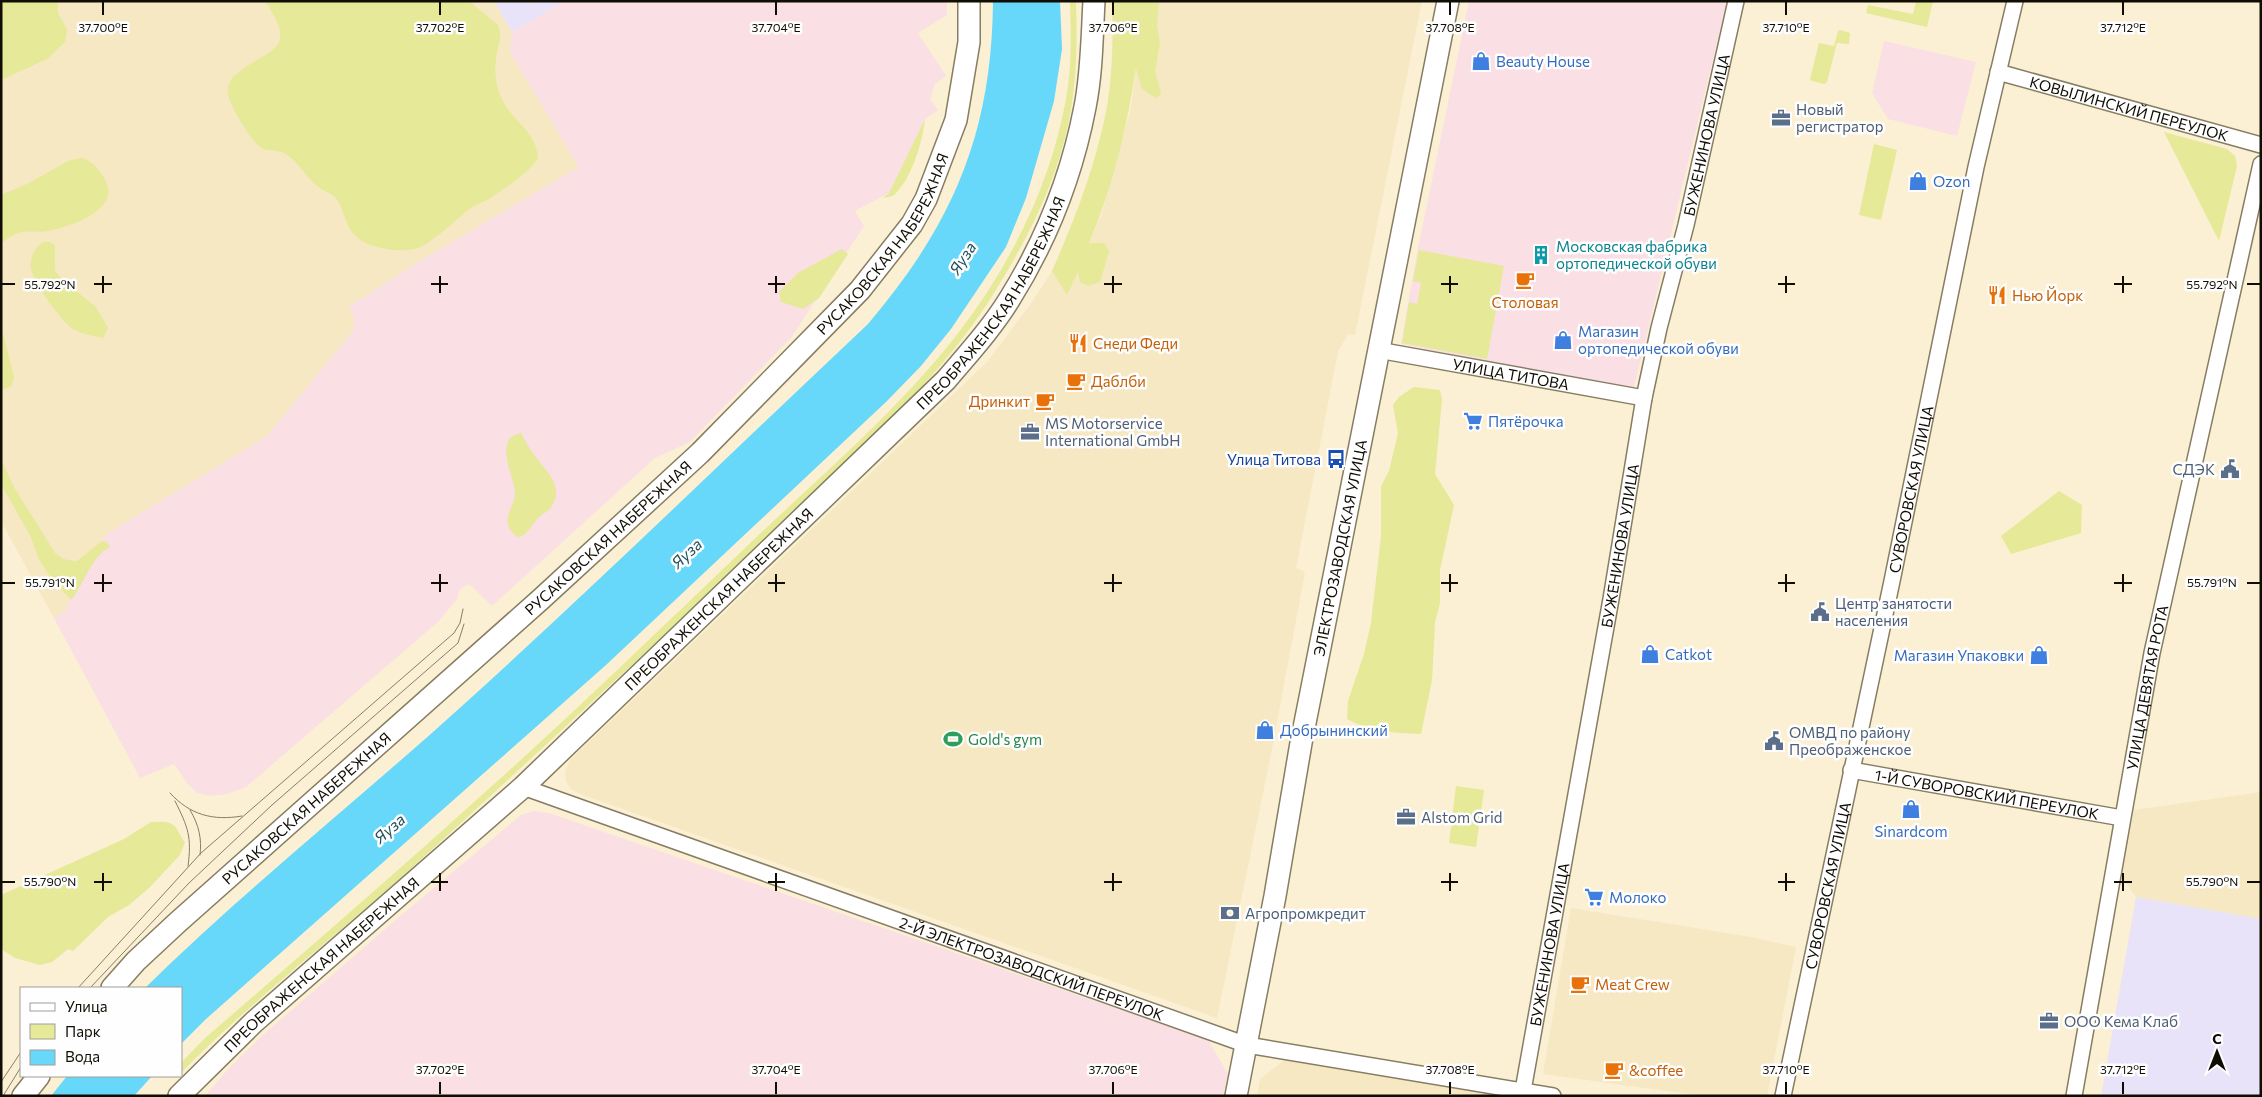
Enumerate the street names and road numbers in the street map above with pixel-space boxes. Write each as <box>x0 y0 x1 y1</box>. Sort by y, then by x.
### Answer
street label: БУЖЕНИНОВА УЛИЦА <box>1679 52 1733 218</box>
street label: КОВЫЛИНСКИЙ ПЕРЕУЛОК <box>2028 72 2230 145</box>
street label: РУСАКОВСКАЯ НАБЕРЕЖНАЯ <box>813 150 952 338</box>
street label: ПРЕОБРАЖЕНСКАЯ НАБЕРЕЖНАЯ <box>912 194 1068 413</box>
street label: УЛИЦА ТИТОВА <box>1451 355 1571 393</box>
street label: СУВОРОВСКАЯ УЛИЦА <box>1885 404 1936 575</box>
street label: ЭЛЕКТРОЗАВОДСКАЯ УЛИЦА <box>1309 438 1370 658</box>
street label: РУСАКОВСКАЯ НАБЕРЕЖНАЯ <box>521 457 695 619</box>
street label: БУЖЕНИНОВА УЛИЦА <box>1597 462 1642 629</box>
street label: ПРЕОБРАЖЕНСКАЯ НАБЕРЕЖНАЯ <box>621 504 817 694</box>
street label: УЛИЦА ДЕВЯТАЯ РОТА <box>2123 603 2171 771</box>
street label: РУСАКОВСКАЯ НАБЕРЕЖНАЯ <box>218 728 394 888</box>
street label: 1-Й СУВОРОВСКИЙ ПЕРЕУЛОК <box>1873 765 2100 823</box>
street label: СУВОРОВСКАЯ УЛИЦА <box>1801 800 1854 971</box>
street label: БУЖЕНИНОВА УЛИЦА <box>1526 861 1573 1028</box>
street label: ПРЕОБРАЖЕНСКАЯ НАБЕРЕЖНАЯ <box>220 873 423 1056</box>
street label: 2-Й ЭЛЕКТРОЗАВОДСКИЙ ПЕРЕУЛОК <box>897 913 1166 1024</box>

